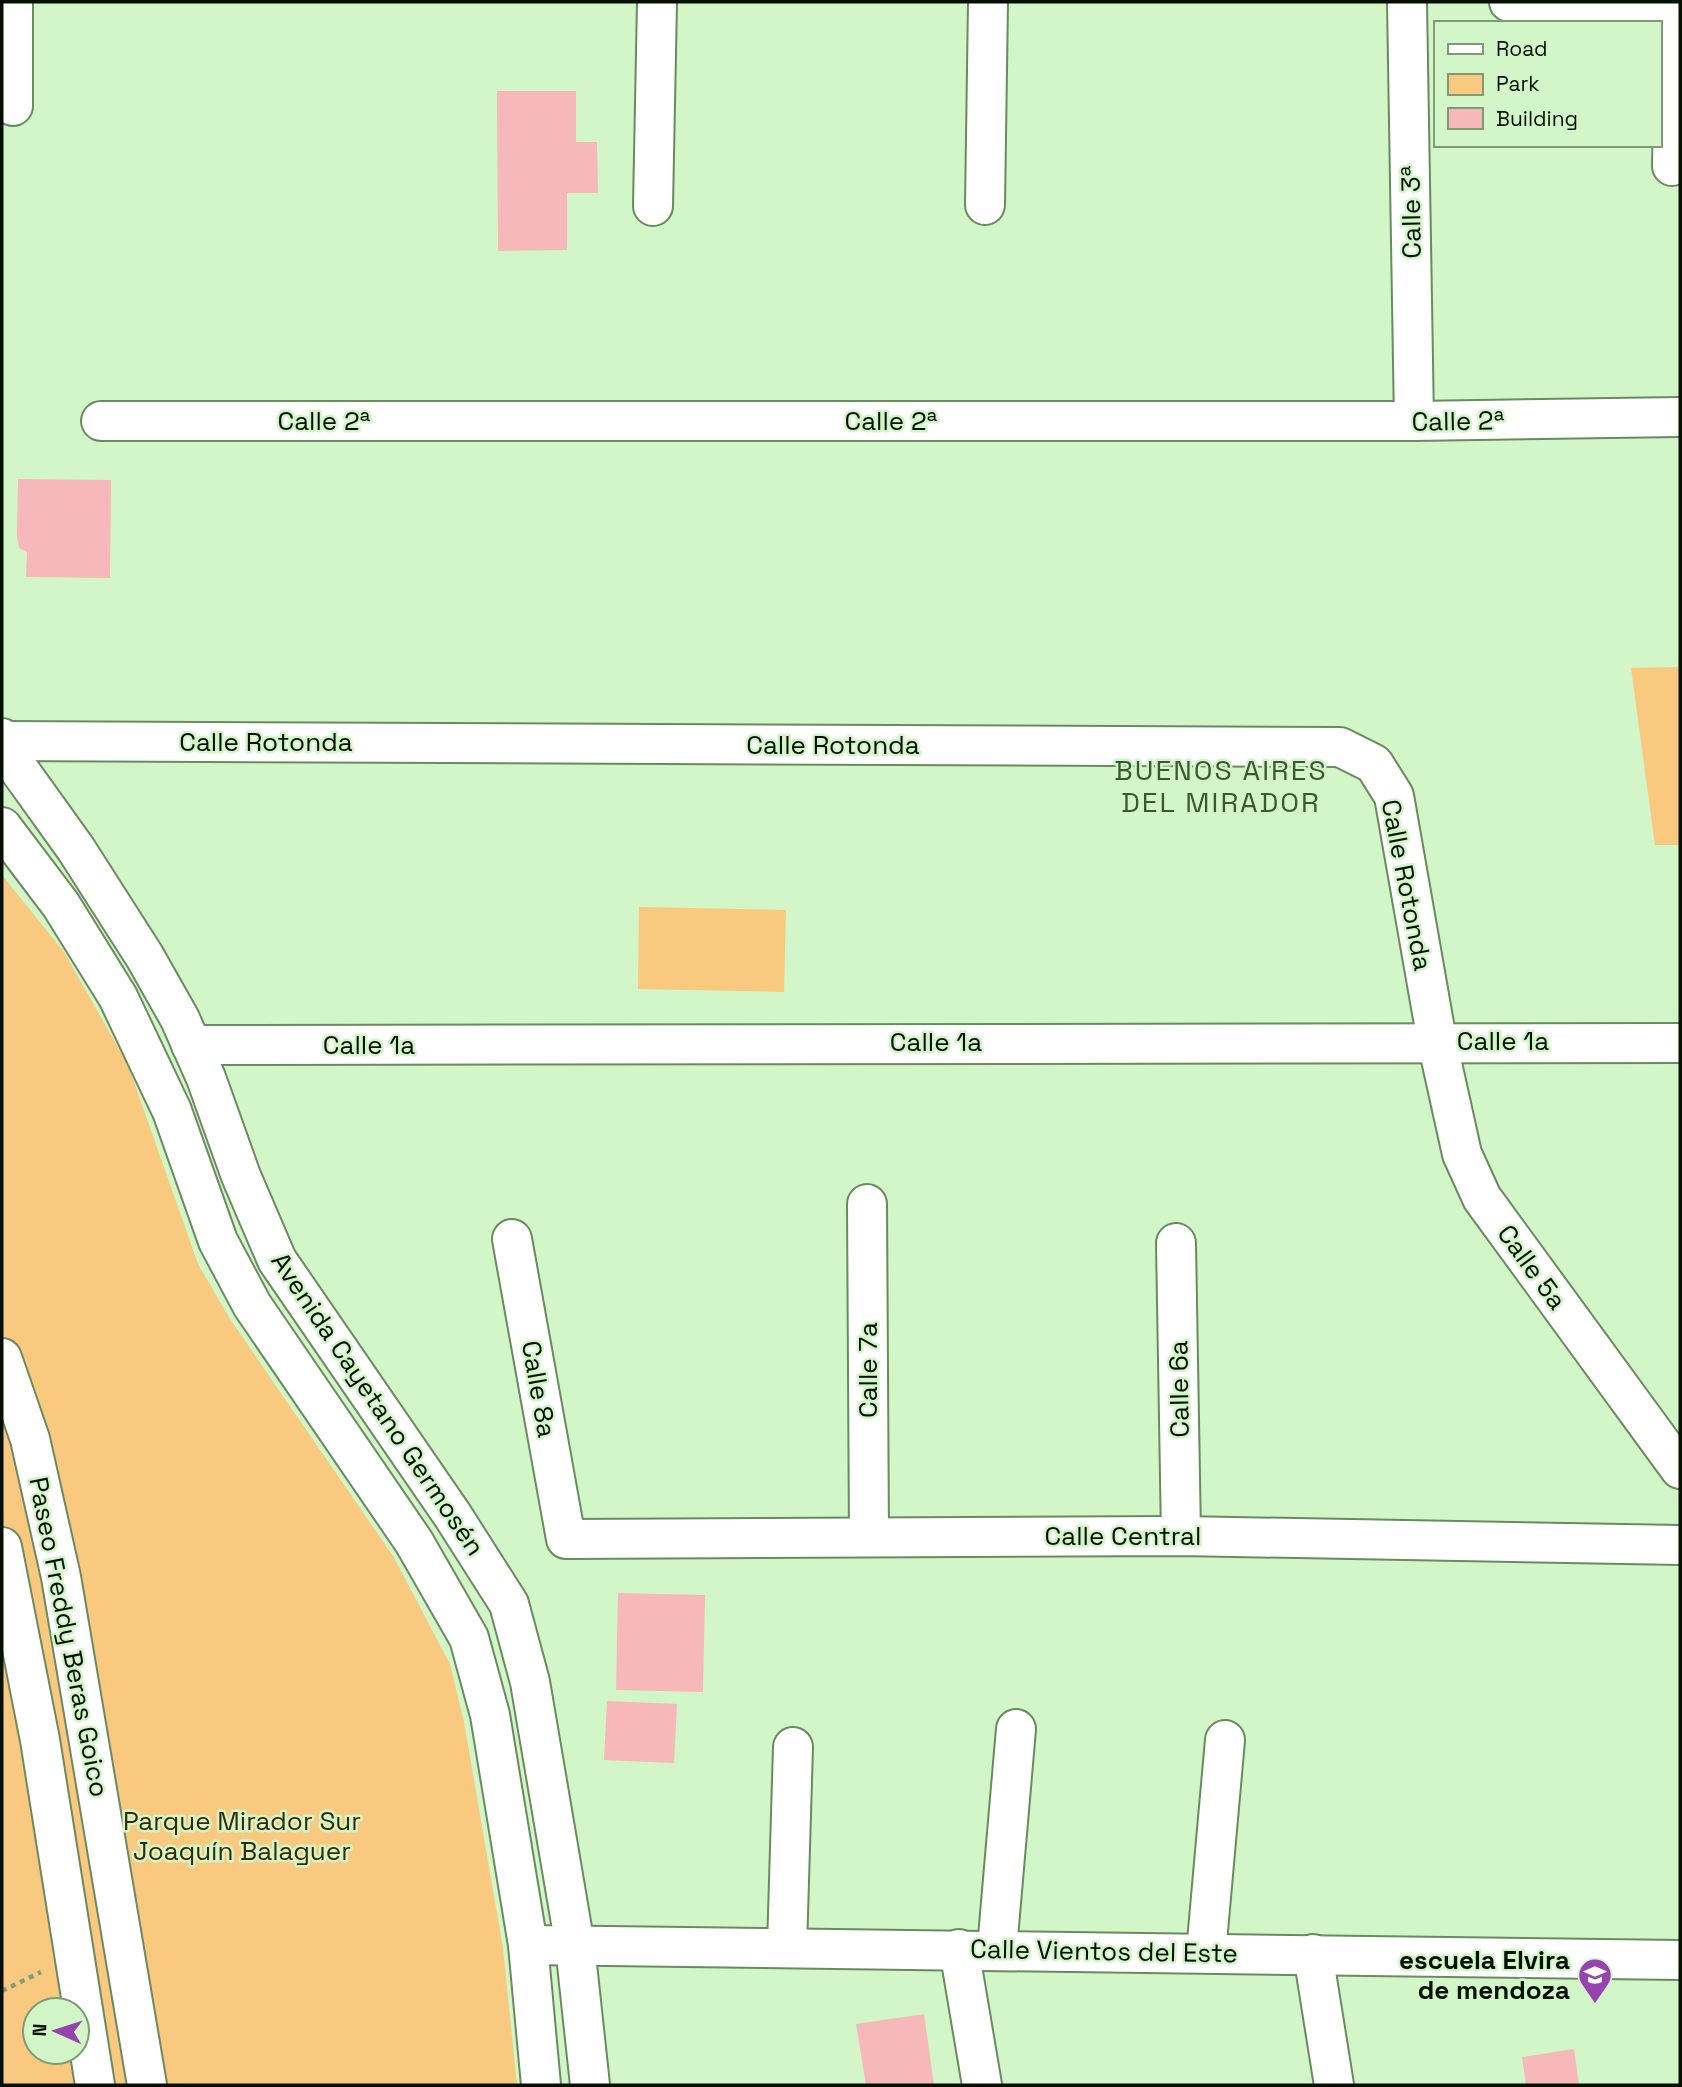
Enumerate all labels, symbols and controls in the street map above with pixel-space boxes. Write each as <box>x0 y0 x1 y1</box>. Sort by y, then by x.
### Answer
legend <box>1434 21 1661 147</box>
text: Road <box>1496 35 1548 62</box>
text: Park <box>1496 70 1540 97</box>
text: Building <box>1496 105 1578 132</box>
street label: Calle 3ª <box>1393 165 1429 259</box>
street label: Calle 2ª <box>1411 403 1505 439</box>
street label: Calle 2ª <box>277 404 371 438</box>
street label: Calle 2ª <box>844 404 938 438</box>
street label: Calle Rotonda <box>179 725 353 759</box>
street label: Calle Rotonda <box>746 728 920 762</box>
district label: BUENOS AIRES DEL MIRADOR <box>1114 752 1328 820</box>
street label: Calle Rotonda <box>1374 797 1440 973</box>
street label: Calle 1a <box>1457 1024 1549 1058</box>
street label: Calle 1a <box>890 1025 982 1059</box>
street label: Calle 1a <box>323 1028 415 1062</box>
street label: Calle 5a <box>1490 1218 1574 1316</box>
street label: Avenida Cayetano Germosén <box>264 1246 492 1562</box>
street label: Calle 7a <box>851 1322 885 1418</box>
street label: Calle 8a <box>514 1338 564 1440</box>
street label: Calle 6a <box>1161 1340 1197 1438</box>
street label: Paseo Freddy Beras Goico <box>21 1474 117 1800</box>
street label: Calle Central <box>1045 1519 1201 1553</box>
park label: Parque Mirador Sur Joaquín Balaguer <box>123 1804 361 1868</box>
street label: Calle Vientos del Este <box>970 1932 1238 1970</box>
place label: escuela Elvira de mendoza <box>1399 1943 1570 2007</box>
school or university icon: escuela Elvira de mendoza <box>1576 1956 1614 2005</box>
north arrow <box>21 1996 91 2066</box>
text: N <box>27 2023 52 2037</box>

